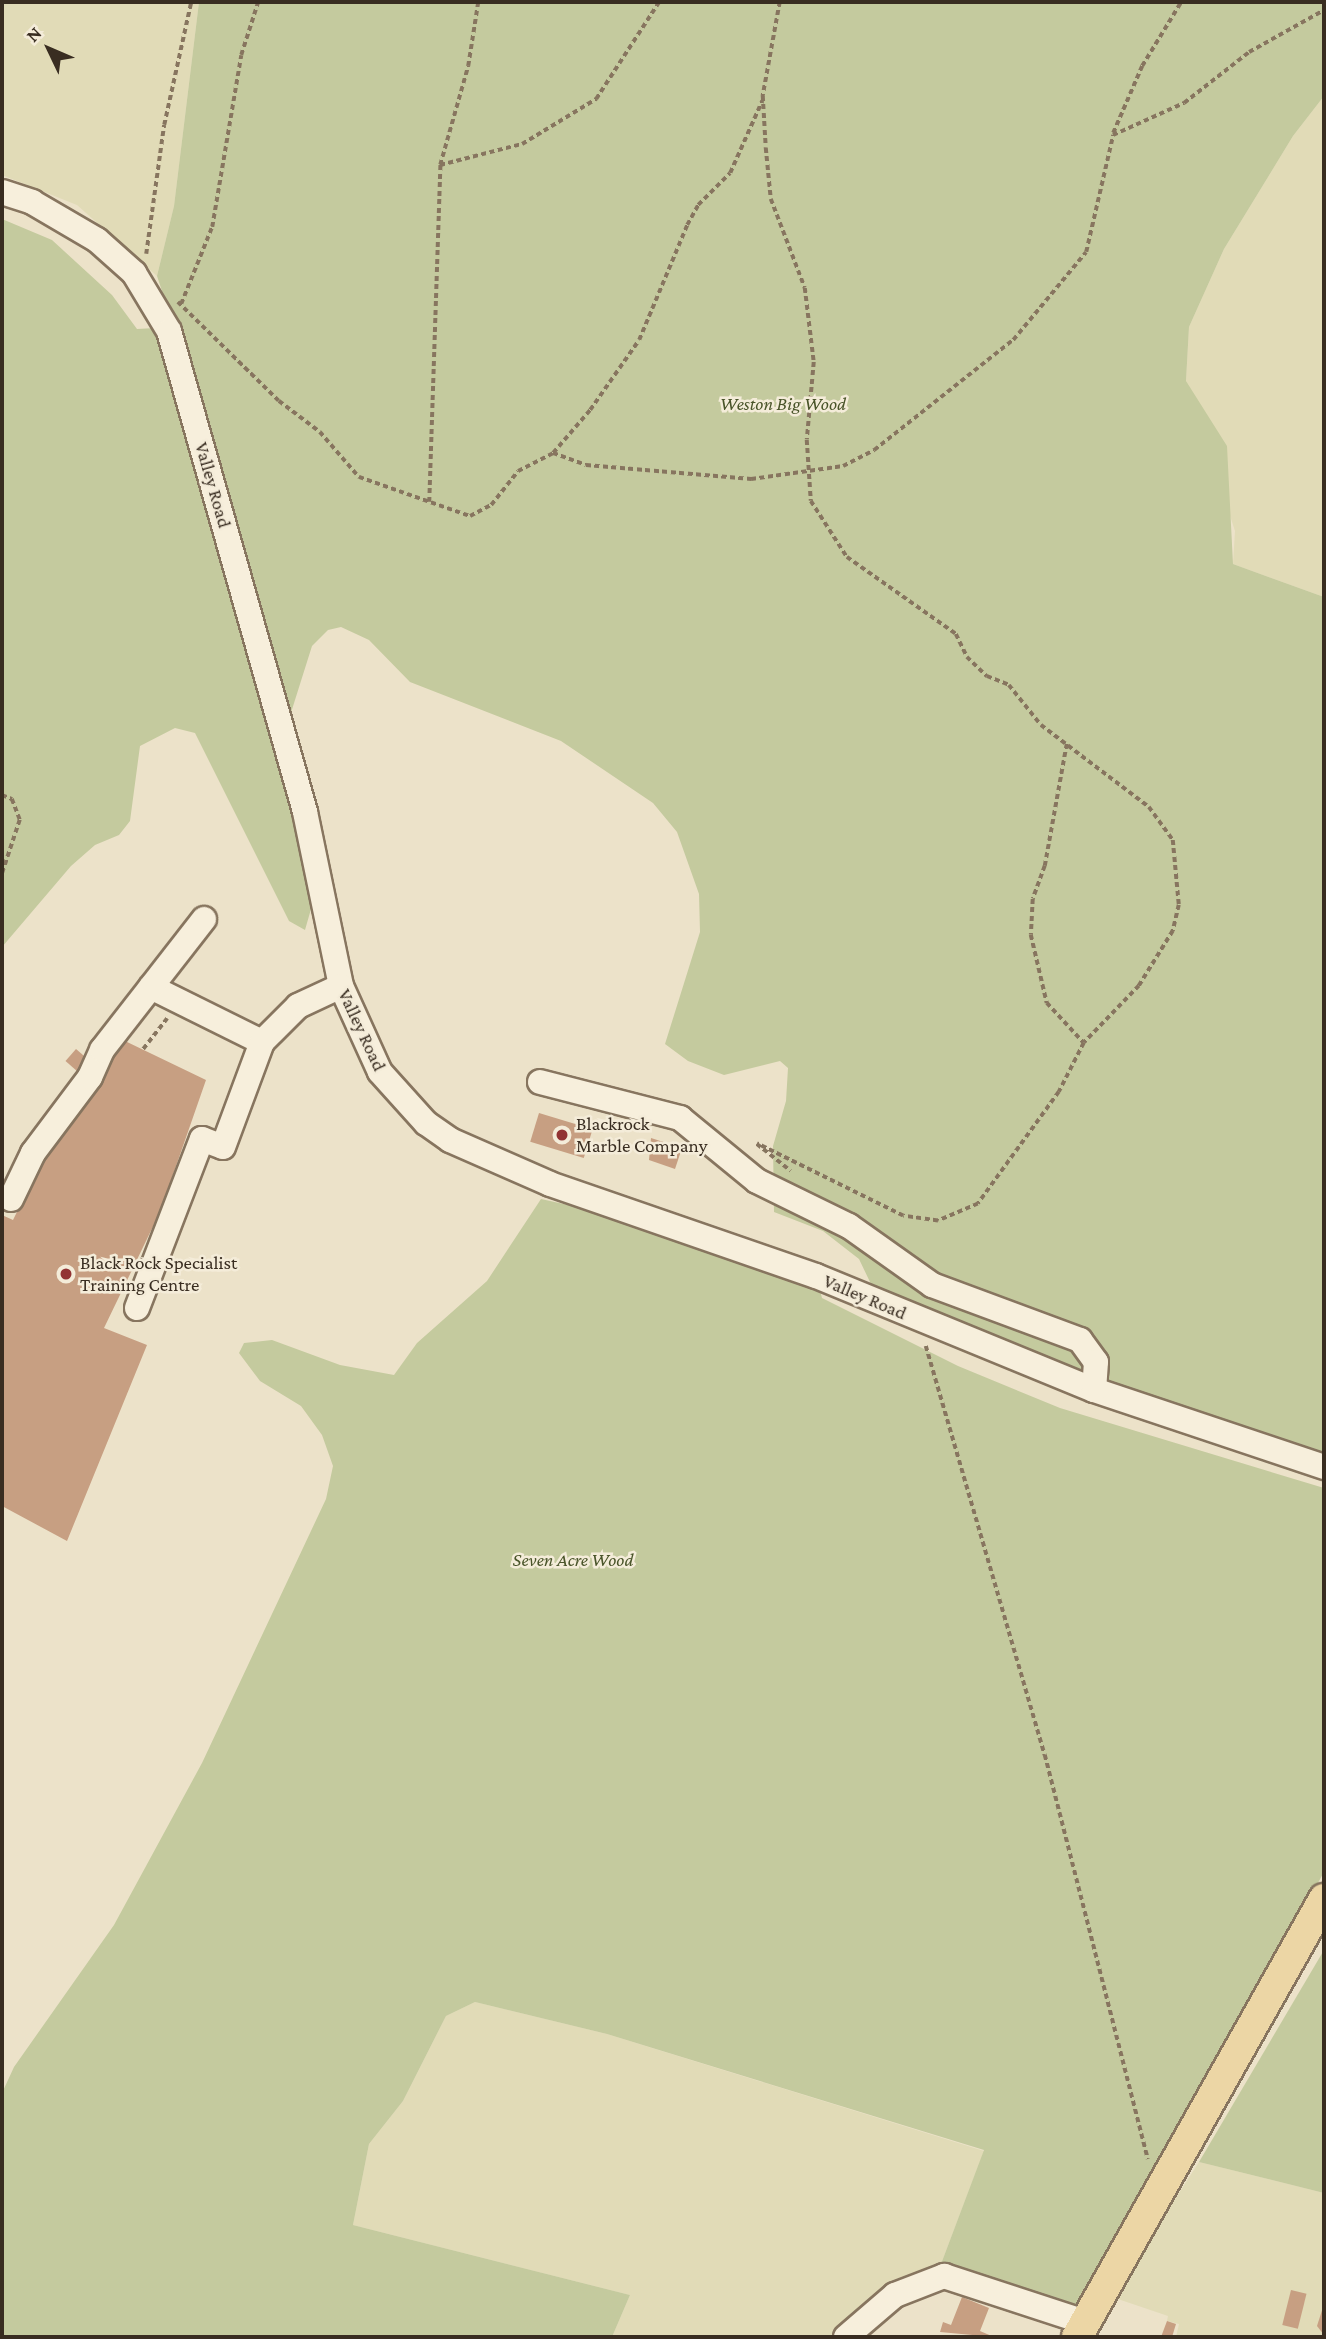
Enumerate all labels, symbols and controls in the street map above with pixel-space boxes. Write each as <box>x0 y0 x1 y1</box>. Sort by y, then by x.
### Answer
north arrow <box>14 14 84 84</box>
text: N <box>21 22 46 46</box>
park label: Weston Big Wood <box>720 393 846 415</box>
street label: Valley Road <box>190 440 236 530</box>
street label: Valley Road <box>333 985 391 1075</box>
place label: Blackrock Marble Company <box>576 1113 707 1157</box>
marker: Blackrock Marble Company <box>554 1127 570 1143</box>
place label: Black Rock Specialist Training Centre <box>80 1252 237 1296</box>
marker: Black Rock Specialist Training Centre <box>58 1266 74 1282</box>
street label: Valley Road <box>820 1269 910 1325</box>
park label: Seven Acre Wood <box>513 1549 633 1571</box>

